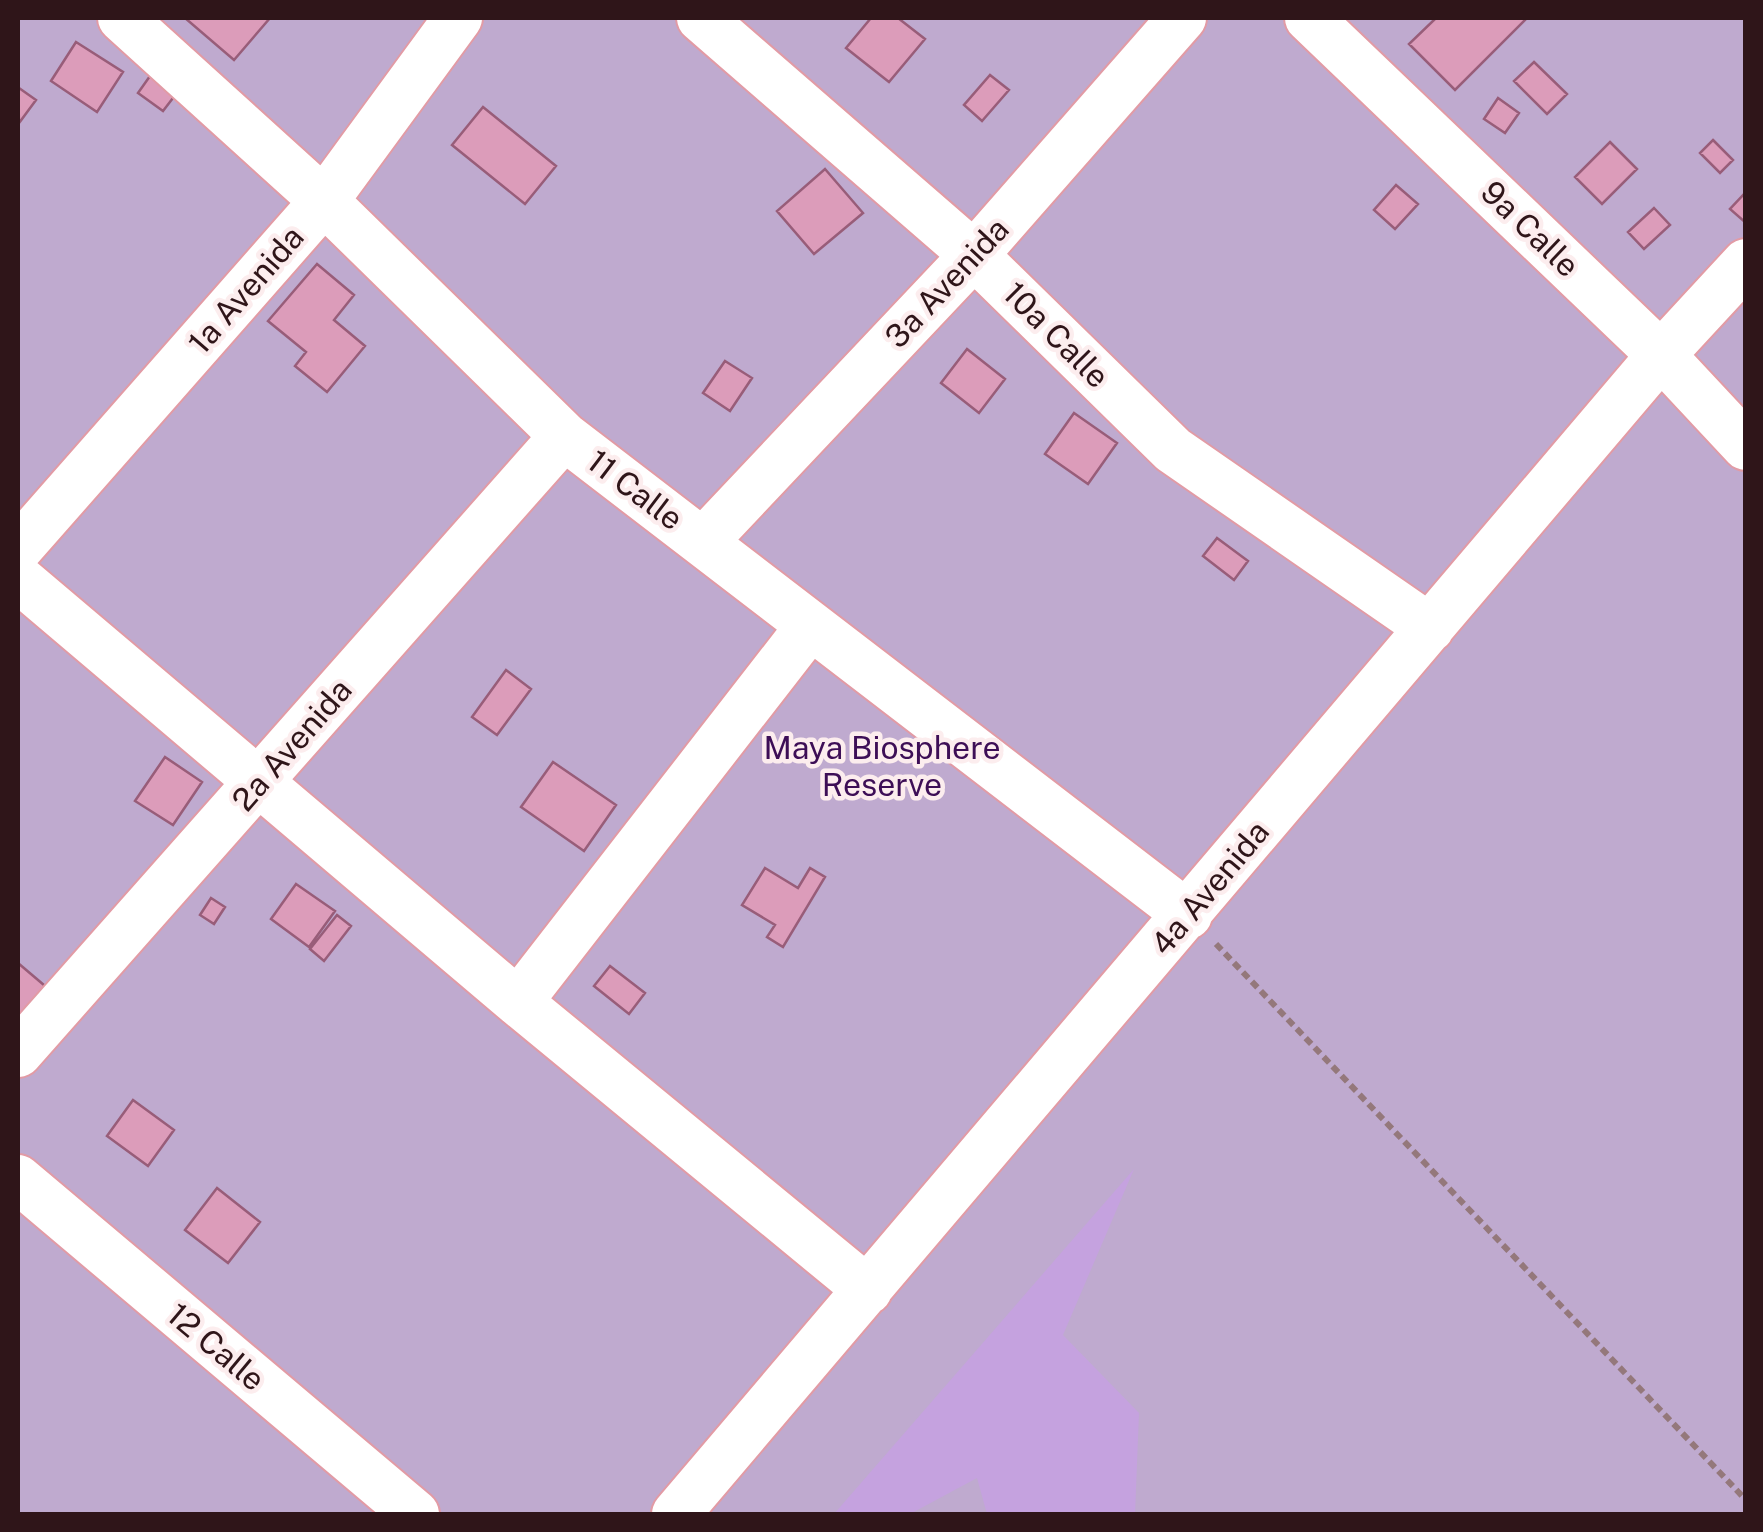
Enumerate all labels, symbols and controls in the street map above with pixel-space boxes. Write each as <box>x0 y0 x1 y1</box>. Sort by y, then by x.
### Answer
street label: 9a Calle <box>1474 173 1587 284</box>
street label: 3a Avenida <box>877 210 1016 355</box>
street label: 1a Avenida <box>180 219 311 361</box>
street label: 10a Calle <box>996 274 1117 395</box>
street label: 11 Calle <box>580 442 690 537</box>
street label: 2a Avenida <box>224 671 359 818</box>
park label: Maya Biosphere Reserve <box>763 729 1001 803</box>
street label: 4a Avenida <box>1143 813 1276 962</box>
street label: 12 Calle <box>160 1295 272 1398</box>

